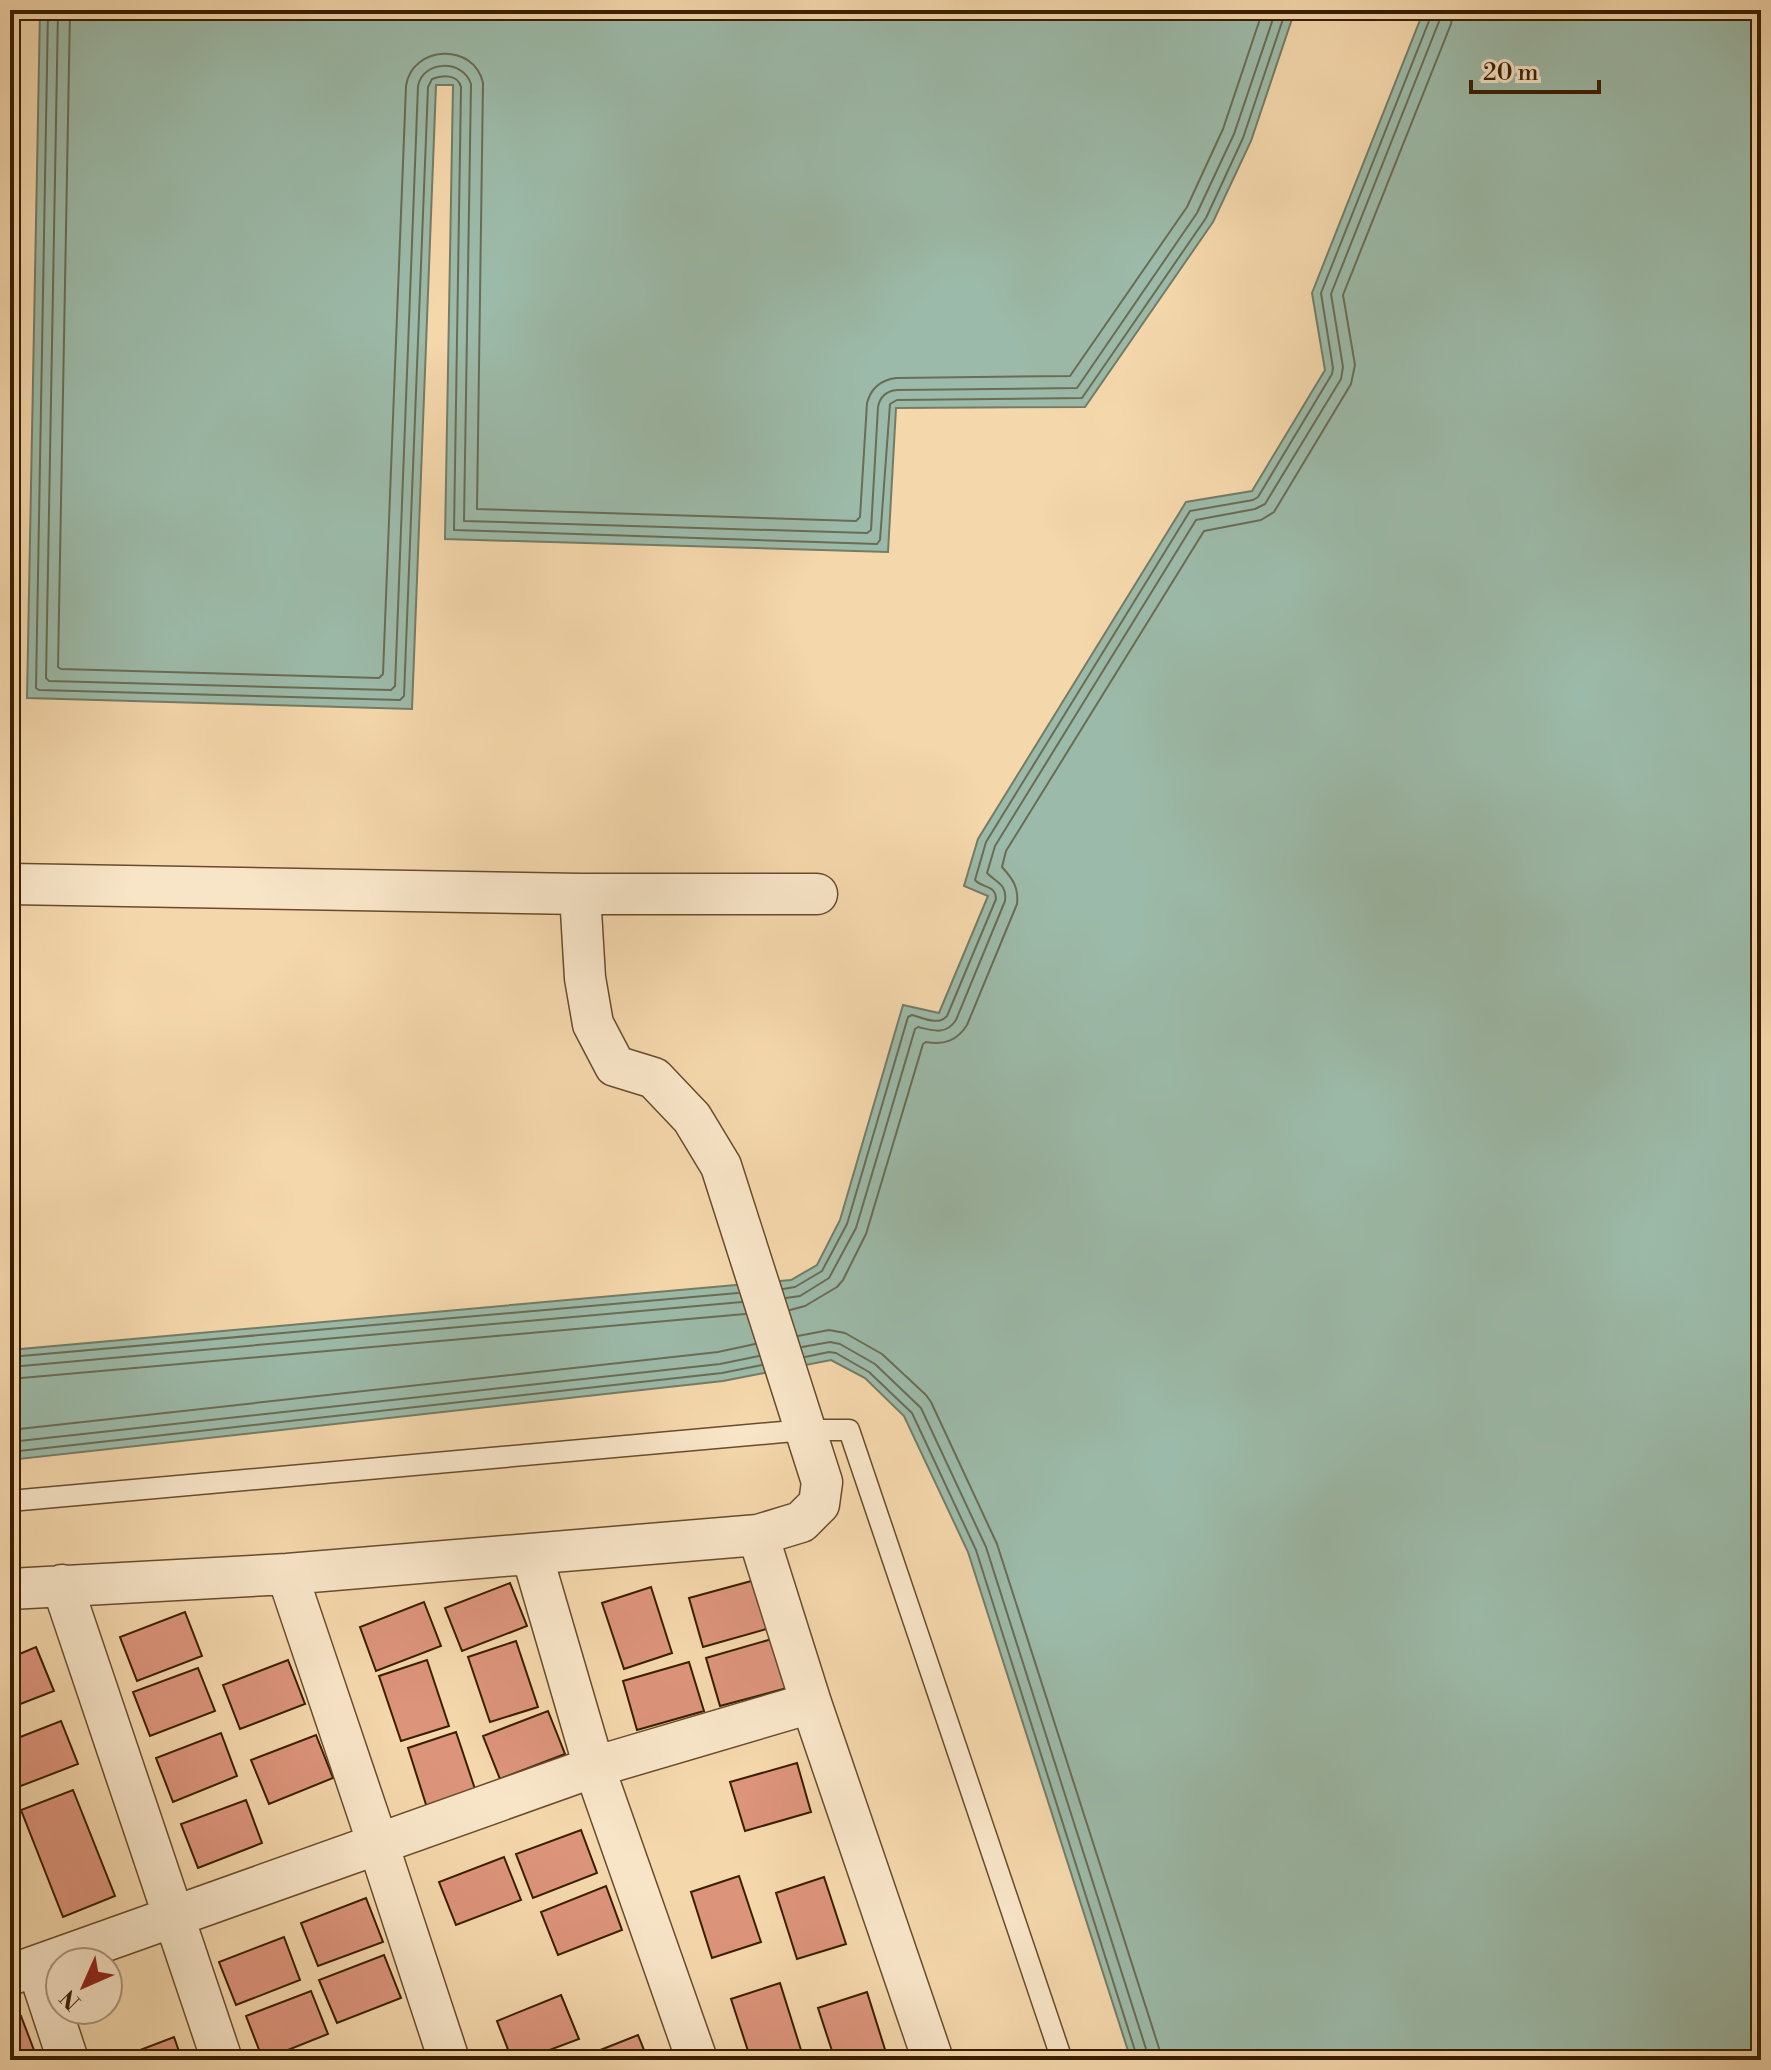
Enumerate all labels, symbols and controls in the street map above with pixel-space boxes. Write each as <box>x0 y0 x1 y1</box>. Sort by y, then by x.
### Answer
scale bar <box>1471 44 1599 94</box>
text: 20 m <box>1483 58 1539 88</box>
north arrow <box>44 1946 124 2026</box>
text: N <box>55 1983 87 2015</box>

